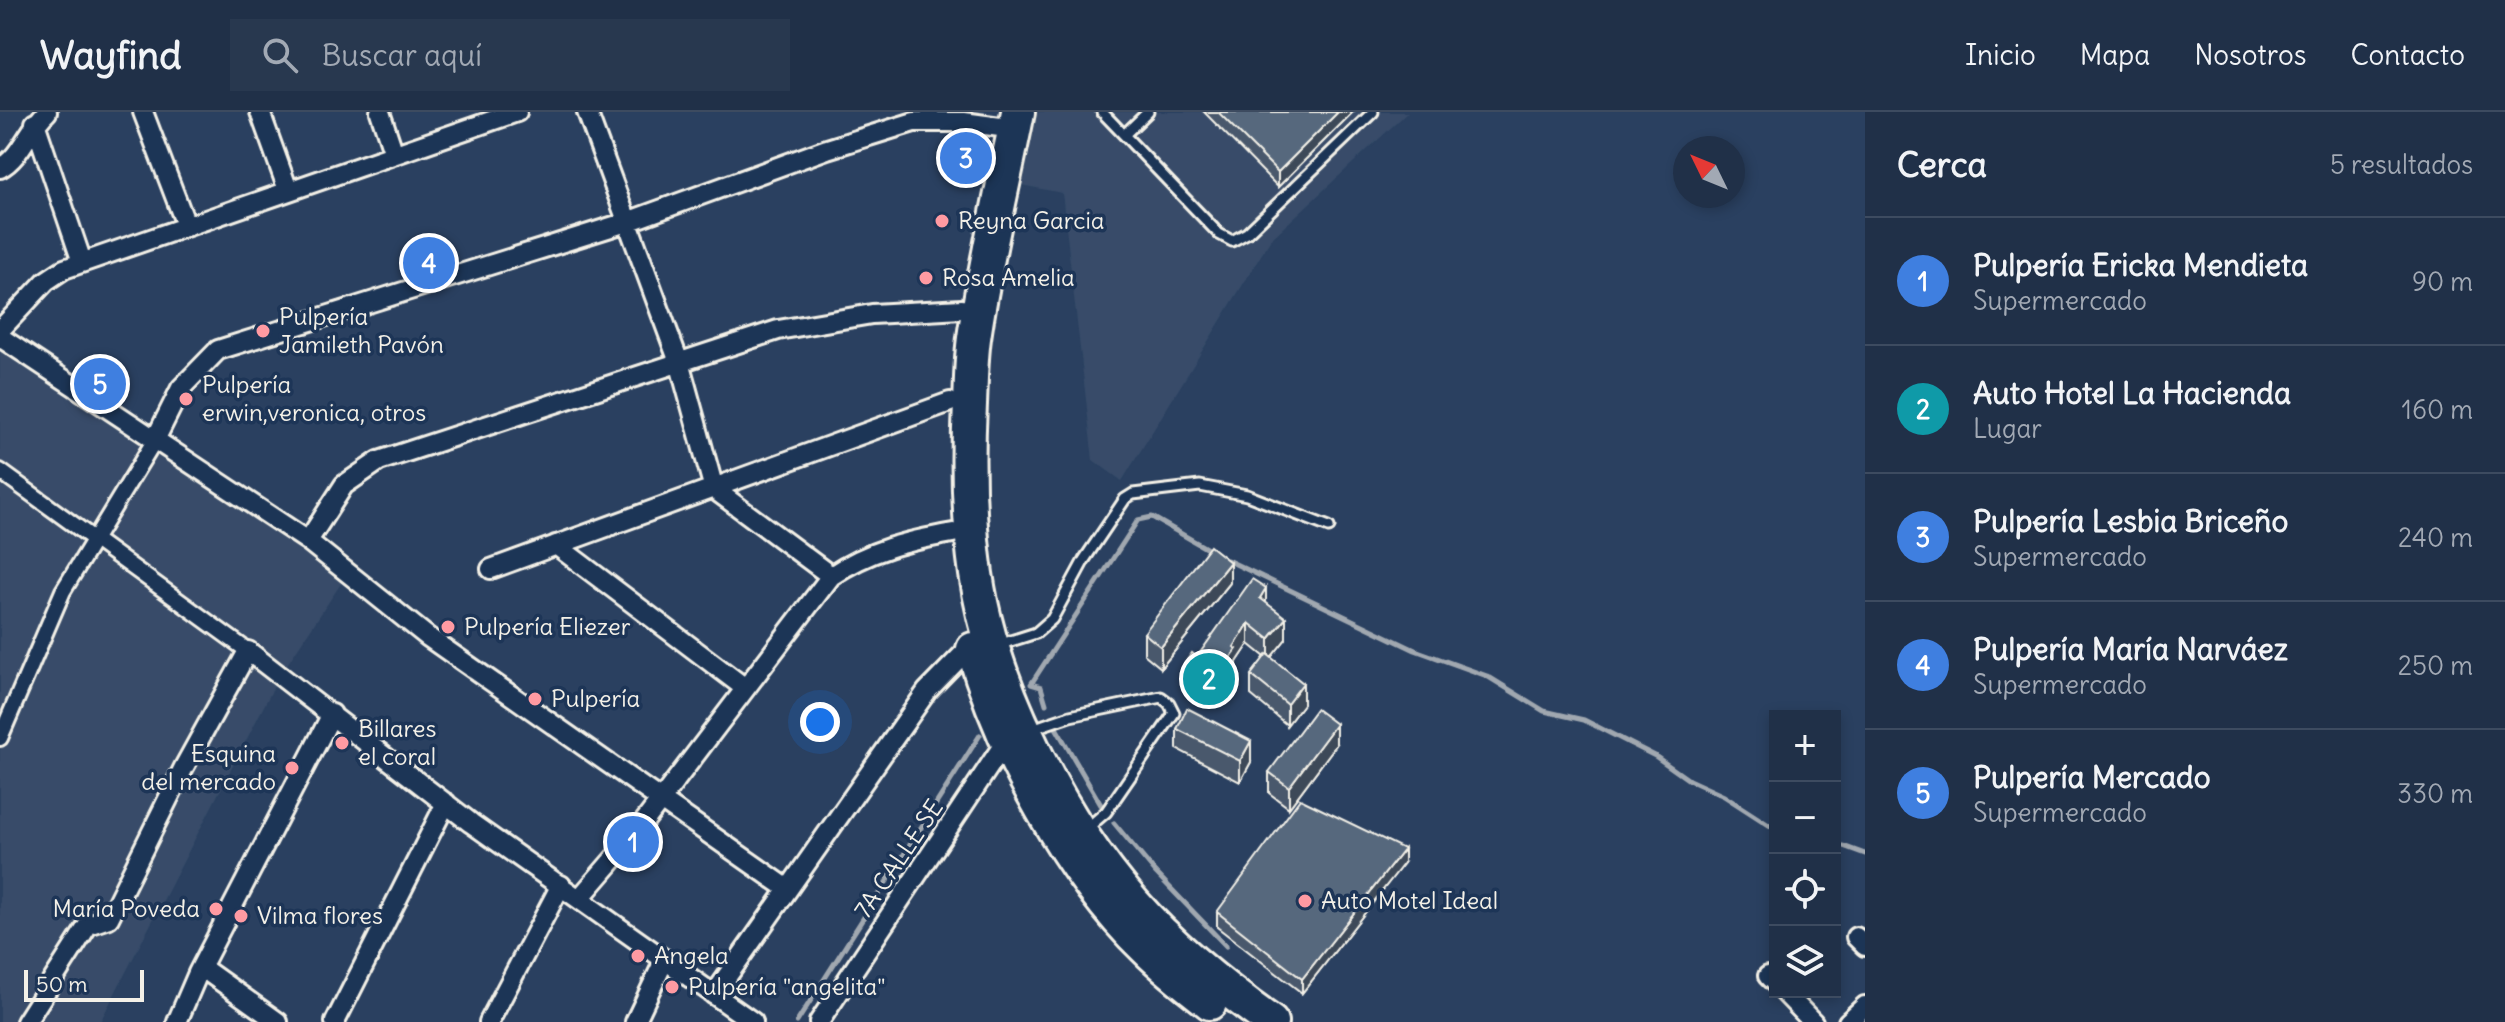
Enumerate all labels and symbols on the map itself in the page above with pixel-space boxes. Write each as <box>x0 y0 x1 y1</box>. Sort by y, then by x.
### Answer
pin: 3 <box>940 128 992 188</box>
north arrow <box>1673 136 1745 208</box>
place label: Reyna Garcia <box>958 205 1105 235</box>
marker: Reyna Garcia <box>933 212 951 230</box>
pin: 4 <box>403 233 455 293</box>
place label: Rosa Amelia <box>942 262 1075 292</box>
marker: Rosa Amelia <box>917 269 935 287</box>
place label: Pulpería Jamileth Pavón <box>279 301 444 359</box>
marker: Pulpería Jamileth Pavón <box>254 322 272 340</box>
pin: 5 <box>74 354 126 414</box>
place label: Pulpería erwin,veronica, otros <box>202 369 426 427</box>
marker: Pulpería erwin,veronica, otros <box>177 390 195 408</box>
place label: Pulpería Eliezer <box>464 611 631 641</box>
marker: Pulpería Eliezer <box>439 618 457 636</box>
pin: 2 <box>1183 649 1235 709</box>
place label: Pulpería <box>551 683 640 713</box>
marker: Pulpería <box>526 690 544 708</box>
your location <box>800 702 840 742</box>
place label: Billares el coral <box>358 713 436 771</box>
marker: Billares el coral <box>333 734 351 752</box>
place label: Esquina del mercado <box>141 738 276 796</box>
marker: Esquina del mercado <box>283 759 301 777</box>
street label: 7A CALLE SE <box>847 793 949 924</box>
pin: 1 <box>607 812 659 872</box>
place label: Auto Motel Ideal <box>1321 885 1498 915</box>
marker: Auto Motel Ideal <box>1296 892 1314 910</box>
place label: María Poveda <box>53 893 200 923</box>
marker: María Poveda <box>207 900 225 918</box>
place label: Vilma flores <box>257 900 383 930</box>
marker: Vilma flores <box>232 907 250 925</box>
place label: Angela <box>654 940 729 970</box>
marker: Angela <box>629 947 647 965</box>
scale bar <box>24 966 144 1002</box>
place label: Pulpería "angelita" <box>688 971 886 1001</box>
marker: Pulpería "angelita" <box>663 978 681 996</box>

